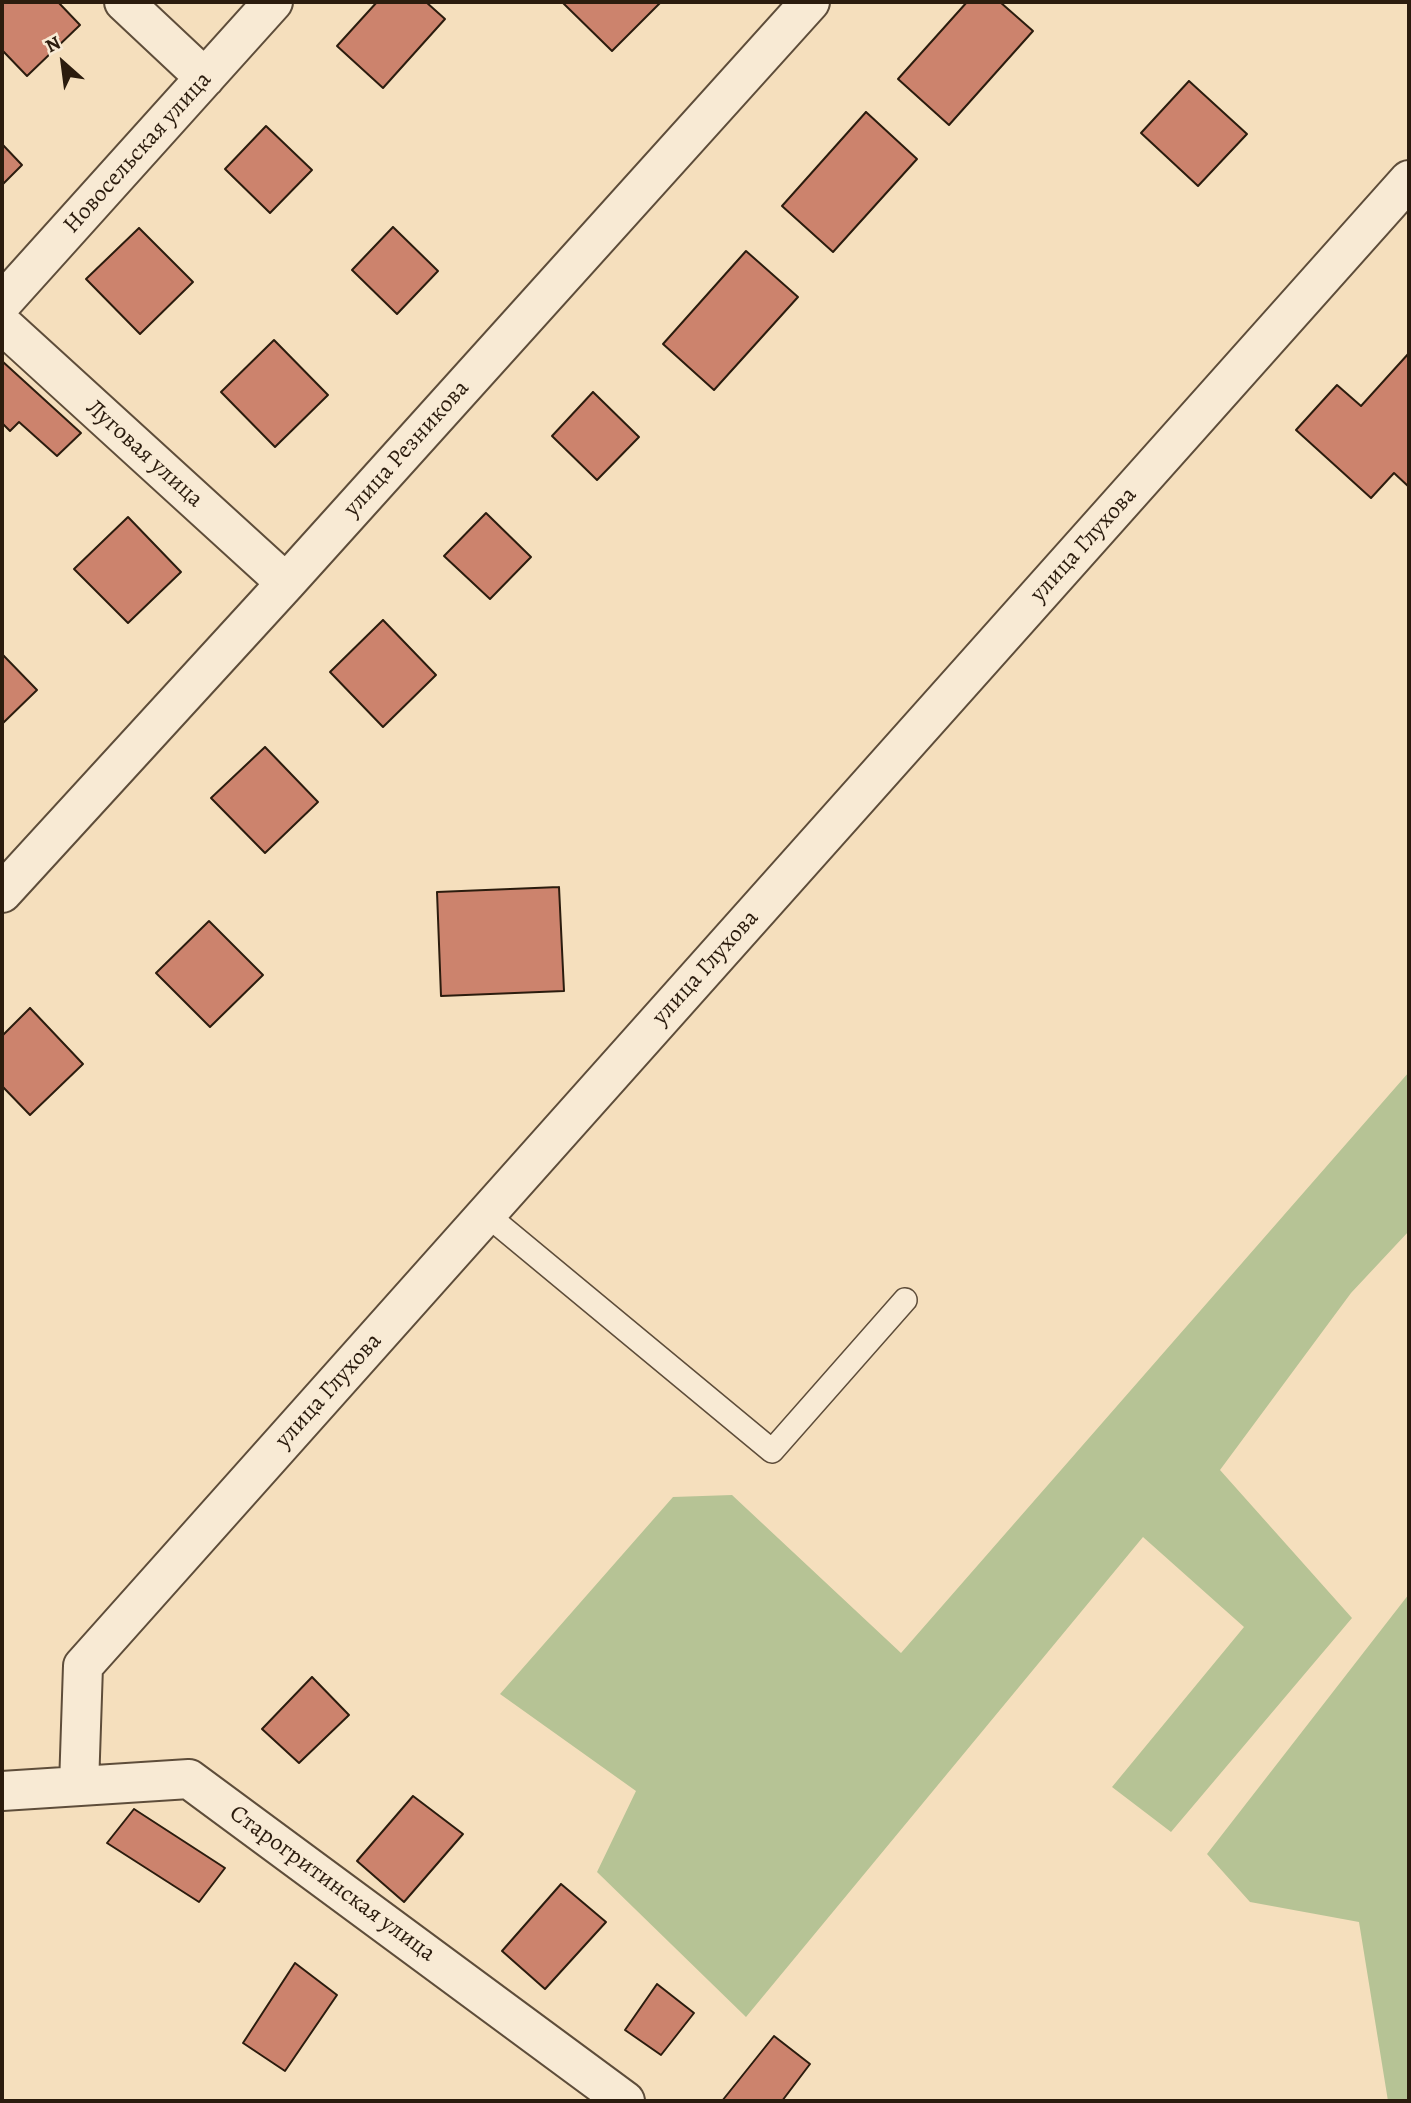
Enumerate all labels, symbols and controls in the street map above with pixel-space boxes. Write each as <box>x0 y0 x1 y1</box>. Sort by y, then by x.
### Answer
north arrow <box>28 28 98 98</box>
text: N <box>41 30 65 59</box>
street label: Новосельская улица <box>58 66 218 240</box>
street label: улица Резникова <box>338 375 476 523</box>
street label: Луговая улица <box>79 394 209 514</box>
street label: улица Глухова <box>1025 481 1143 609</box>
street label: улица Глухова <box>647 904 765 1032</box>
street label: улица Глухова <box>270 1327 388 1455</box>
street label: Старогритинская улица <box>223 1799 441 1969</box>

